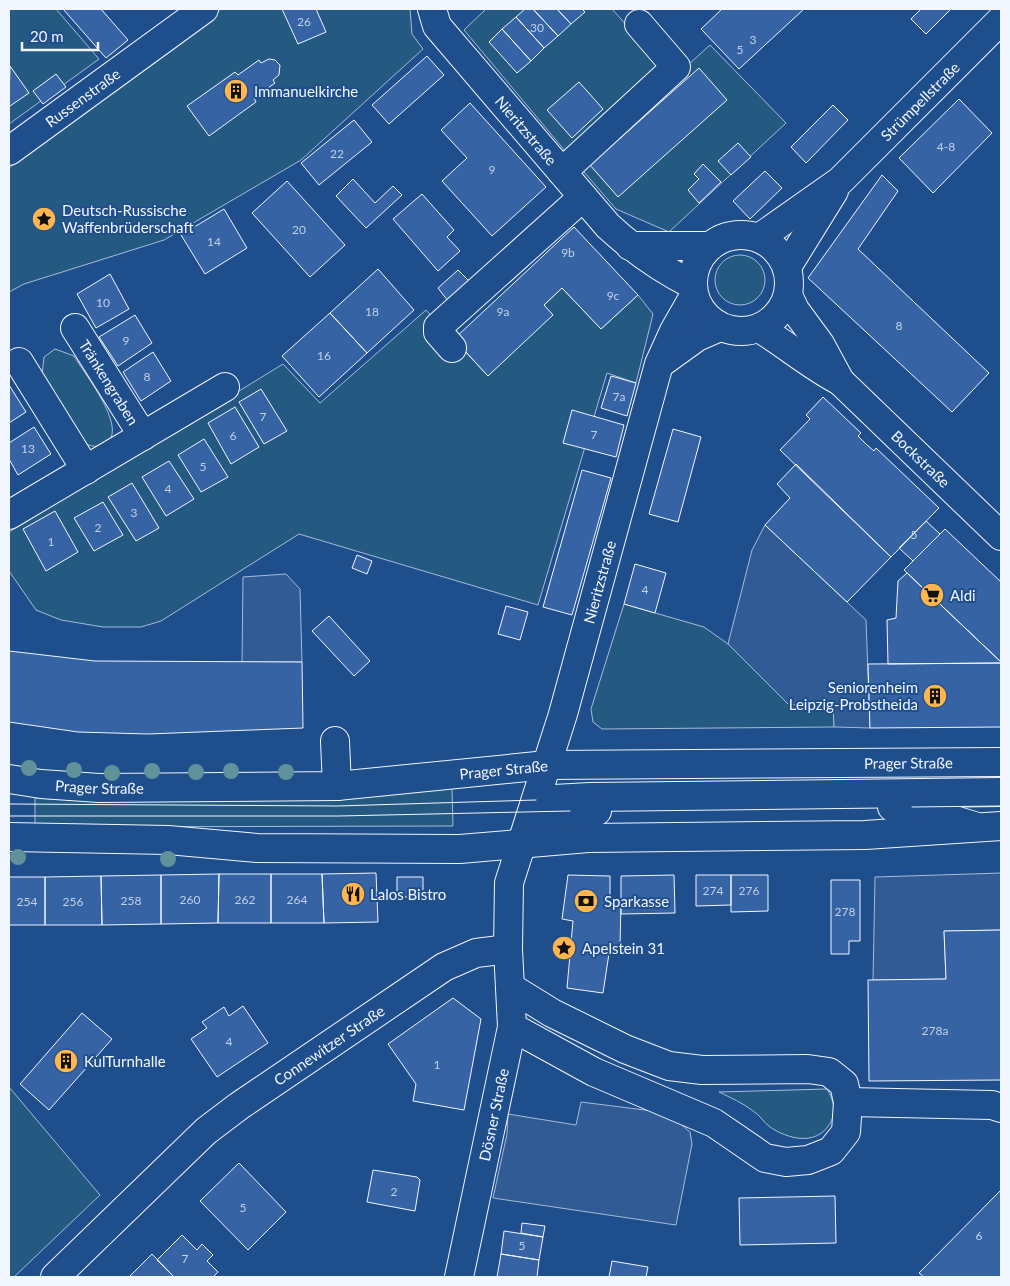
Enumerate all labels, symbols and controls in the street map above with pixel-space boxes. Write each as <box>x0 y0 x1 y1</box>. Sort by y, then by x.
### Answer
house number: 26 <box>297 14 311 29</box>
scale bar <box>22 20 99 52</box>
house number: 30 <box>530 20 544 35</box>
text: 20 m <box>30 27 64 45</box>
house number: 3 <box>750 32 757 47</box>
house number: 5 <box>737 42 744 57</box>
street label: Strümpellstraße <box>877 58 963 144</box>
street label: Russenstraße <box>42 64 124 131</box>
building icon: Immanuelkirche <box>223 78 249 104</box>
place label: Immanuelkirche <box>254 82 358 100</box>
street label: Nieritzstraße <box>492 92 561 169</box>
house number: 4-8 <box>937 139 955 154</box>
house number: 22 <box>330 146 344 161</box>
house number: 9 <box>489 162 496 177</box>
place label: Deutsch-Russische Waffenbrüderschaft <box>62 201 194 236</box>
place icon: Deutsch-Russische Waffenbrüderschaft <box>31 206 57 232</box>
house number: 20 <box>292 222 306 237</box>
house number: 14 <box>207 234 221 249</box>
house number: 9b <box>561 245 575 260</box>
house number: 9c <box>607 288 620 303</box>
house number: 10 <box>96 295 110 310</box>
house number: 18 <box>365 304 379 319</box>
house number: 9a <box>497 304 509 319</box>
house number: 8 <box>896 318 903 333</box>
house number: 9 <box>123 333 130 348</box>
street label: Tränkengraben <box>76 336 143 428</box>
house number: 16 <box>317 348 331 363</box>
house number: 8 <box>144 369 151 384</box>
house number: 7a <box>613 389 625 404</box>
house number: 7 <box>260 409 267 424</box>
house number: 7 <box>591 427 598 442</box>
street label: Bockstraße <box>888 427 954 491</box>
house number: 6 <box>230 428 237 443</box>
house number: 13 <box>21 441 35 456</box>
house number: 5 <box>200 459 207 474</box>
house number: 4 <box>165 481 172 496</box>
house number: 3 <box>131 505 138 520</box>
house number: 2 <box>95 520 102 535</box>
house number: 5 <box>911 527 918 542</box>
house number: 1 <box>48 534 55 549</box>
street label: Nieritzstraße <box>579 538 619 626</box>
house number: 4 <box>642 582 649 597</box>
supermarket icon: Aldi <box>919 582 945 608</box>
place label: Aldi <box>950 586 976 604</box>
place label: Seniorenheim Leipzig-Probstheida <box>789 678 918 713</box>
building icon: Seniorenheim Leipzig-Probstheida <box>922 683 948 709</box>
street label: Prager Straße <box>864 753 953 772</box>
street label: Prager Straße <box>458 756 549 783</box>
street label: Prager Straße <box>54 776 144 797</box>
restaurant icon: Lalos Bistro <box>340 881 366 907</box>
house number: 274 <box>703 883 723 898</box>
house number: 276 <box>739 883 759 898</box>
place label: Lalos Bistro <box>370 885 446 903</box>
bank icon: Sparkasse <box>573 888 599 914</box>
house number: 260 <box>180 892 200 907</box>
house number: 262 <box>235 892 255 907</box>
house number: 264 <box>287 892 307 907</box>
place label: Sparkasse <box>604 892 669 910</box>
house number: 258 <box>121 893 141 908</box>
house number: 254 <box>17 894 37 909</box>
house number: 256 <box>63 894 83 909</box>
house number: 278 <box>835 904 855 919</box>
place icon: Apelstein 31 <box>551 935 577 961</box>
place label: Apelstein 31 <box>582 939 665 957</box>
street label: Connewitzer Straße <box>270 1001 388 1089</box>
house number: 278a <box>922 1023 948 1038</box>
house number: 4 <box>226 1034 233 1049</box>
building icon: KulTurnhalle <box>53 1048 79 1074</box>
place label: KulTurnhalle <box>84 1052 166 1070</box>
house number: 1 <box>434 1057 441 1072</box>
street label: Dösner Straße <box>475 1067 512 1163</box>
house number: 2 <box>391 1184 398 1199</box>
house number: 5 <box>240 1200 247 1215</box>
house number: 6 <box>976 1228 983 1243</box>
house number: 5 <box>519 1238 526 1253</box>
house number: 7 <box>182 1251 189 1266</box>

